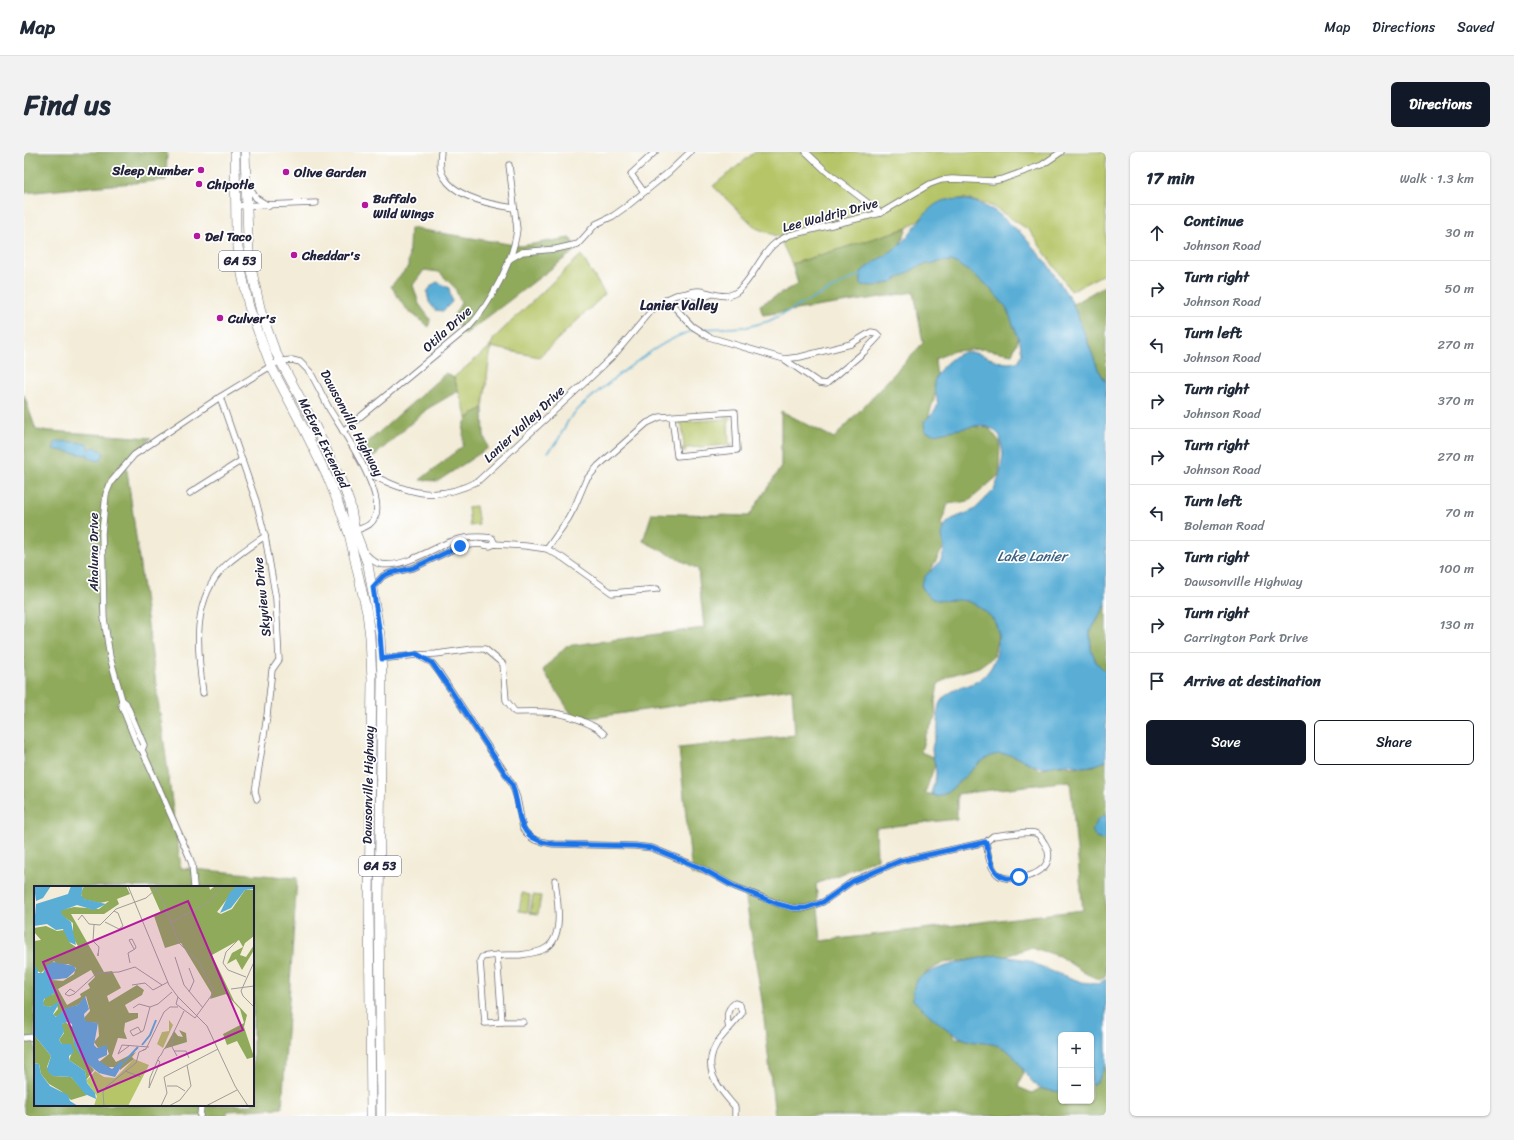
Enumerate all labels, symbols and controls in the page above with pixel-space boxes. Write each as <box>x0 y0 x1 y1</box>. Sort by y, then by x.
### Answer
text: Map <box>20 11 55 44</box>
text: Map <box>1324 15 1350 40</box>
text: Directions <box>1372 15 1435 40</box>
text: Saved <box>1457 15 1494 40</box>
text: Find us <box>24 80 111 129</box>
button: Directions <box>1391 82 1490 127</box>
place label: Sleep Number <box>111 159 195 182</box>
place label: Olive Garden <box>293 161 367 184</box>
text: 17 min <box>1146 163 1194 193</box>
marker: Sleep Number <box>196 165 206 175</box>
marker: Olive Garden <box>281 167 291 177</box>
text: Walk · 1.3 km <box>1400 167 1474 190</box>
place label: Chipotle <box>206 173 255 196</box>
marker: Chipotle <box>194 179 204 189</box>
place label: Buffalo Wild Wings <box>373 187 435 225</box>
street label: Lee Waldrip Drive <box>780 191 880 239</box>
marker: Buffalo Wild Wings <box>360 200 370 210</box>
text: Continue <box>1184 208 1244 234</box>
text: 30 m <box>1445 221 1474 244</box>
icon: ahead <box>1146 222 1168 244</box>
place label: Del Taco <box>205 225 252 248</box>
marker: Del Taco <box>192 231 202 241</box>
text: Johnson Road <box>1184 234 1261 257</box>
place label: Cheddar's <box>301 244 361 267</box>
marker: Cheddar's <box>289 250 299 260</box>
road number: GA 53 <box>219 251 261 271</box>
text: Turn right <box>1184 264 1249 290</box>
text: 50 m <box>1444 277 1474 300</box>
icon: right <box>1146 278 1168 300</box>
text: Johnson Road <box>1184 290 1261 313</box>
district label: Lanier Valley <box>640 293 719 318</box>
street label: Otila Drive <box>417 300 477 358</box>
place label: Culver's <box>227 307 277 330</box>
marker: Culver's <box>215 313 225 323</box>
text: Turn left <box>1184 320 1242 346</box>
text: 270 m <box>1437 333 1474 356</box>
icon: left <box>1146 334 1168 356</box>
text: Johnson Road <box>1184 346 1261 369</box>
street label: Dawsonville Highway <box>314 365 390 481</box>
text: Turn right <box>1184 376 1249 402</box>
street label: Lanier Valley Drive <box>478 380 570 468</box>
text: 370 m <box>1438 389 1474 412</box>
icon: right <box>1146 390 1168 412</box>
street label: McEver Extended <box>292 393 357 494</box>
text: Johnson Road <box>1184 402 1261 425</box>
text: Turn right <box>1184 432 1249 458</box>
text: 270 m <box>1437 445 1474 468</box>
icon: right <box>1146 446 1168 468</box>
text: Johnson Road <box>1184 458 1261 481</box>
text: Turn left <box>1184 488 1242 514</box>
text: 70 m <box>1445 501 1474 524</box>
icon: left <box>1146 502 1168 524</box>
street label: Ahaluna Drive <box>82 512 105 592</box>
text: Boleman Road <box>1184 514 1264 537</box>
route end <box>451 537 469 555</box>
water label: Lake Lanier <box>997 544 1069 569</box>
text: Turn right <box>1184 544 1249 570</box>
street label: Skyview Drive <box>246 556 278 638</box>
text: 100 m <box>1439 557 1474 580</box>
icon: right <box>1146 558 1168 580</box>
text: Dawsonville Highway <box>1184 570 1302 593</box>
text: Turn right <box>1184 600 1249 626</box>
text: 130 m <box>1440 613 1474 636</box>
icon: right <box>1146 614 1168 636</box>
text: Carrington Park Drive <box>1184 626 1308 649</box>
text: Arrive at destination <box>1184 668 1321 694</box>
icon: arrive <box>1146 670 1168 692</box>
button: Save <box>1146 720 1306 765</box>
button: Share <box>1314 720 1474 765</box>
street label: Dawsonville Highway <box>355 725 381 844</box>
road number: GA 53 <box>359 856 401 876</box>
route start <box>1010 868 1028 886</box>
inset map <box>34 886 254 1106</box>
map controls <box>1058 1032 1094 1104</box>
button: + <box>1058 1032 1094 1068</box>
button: − <box>1058 1068 1094 1104</box>

